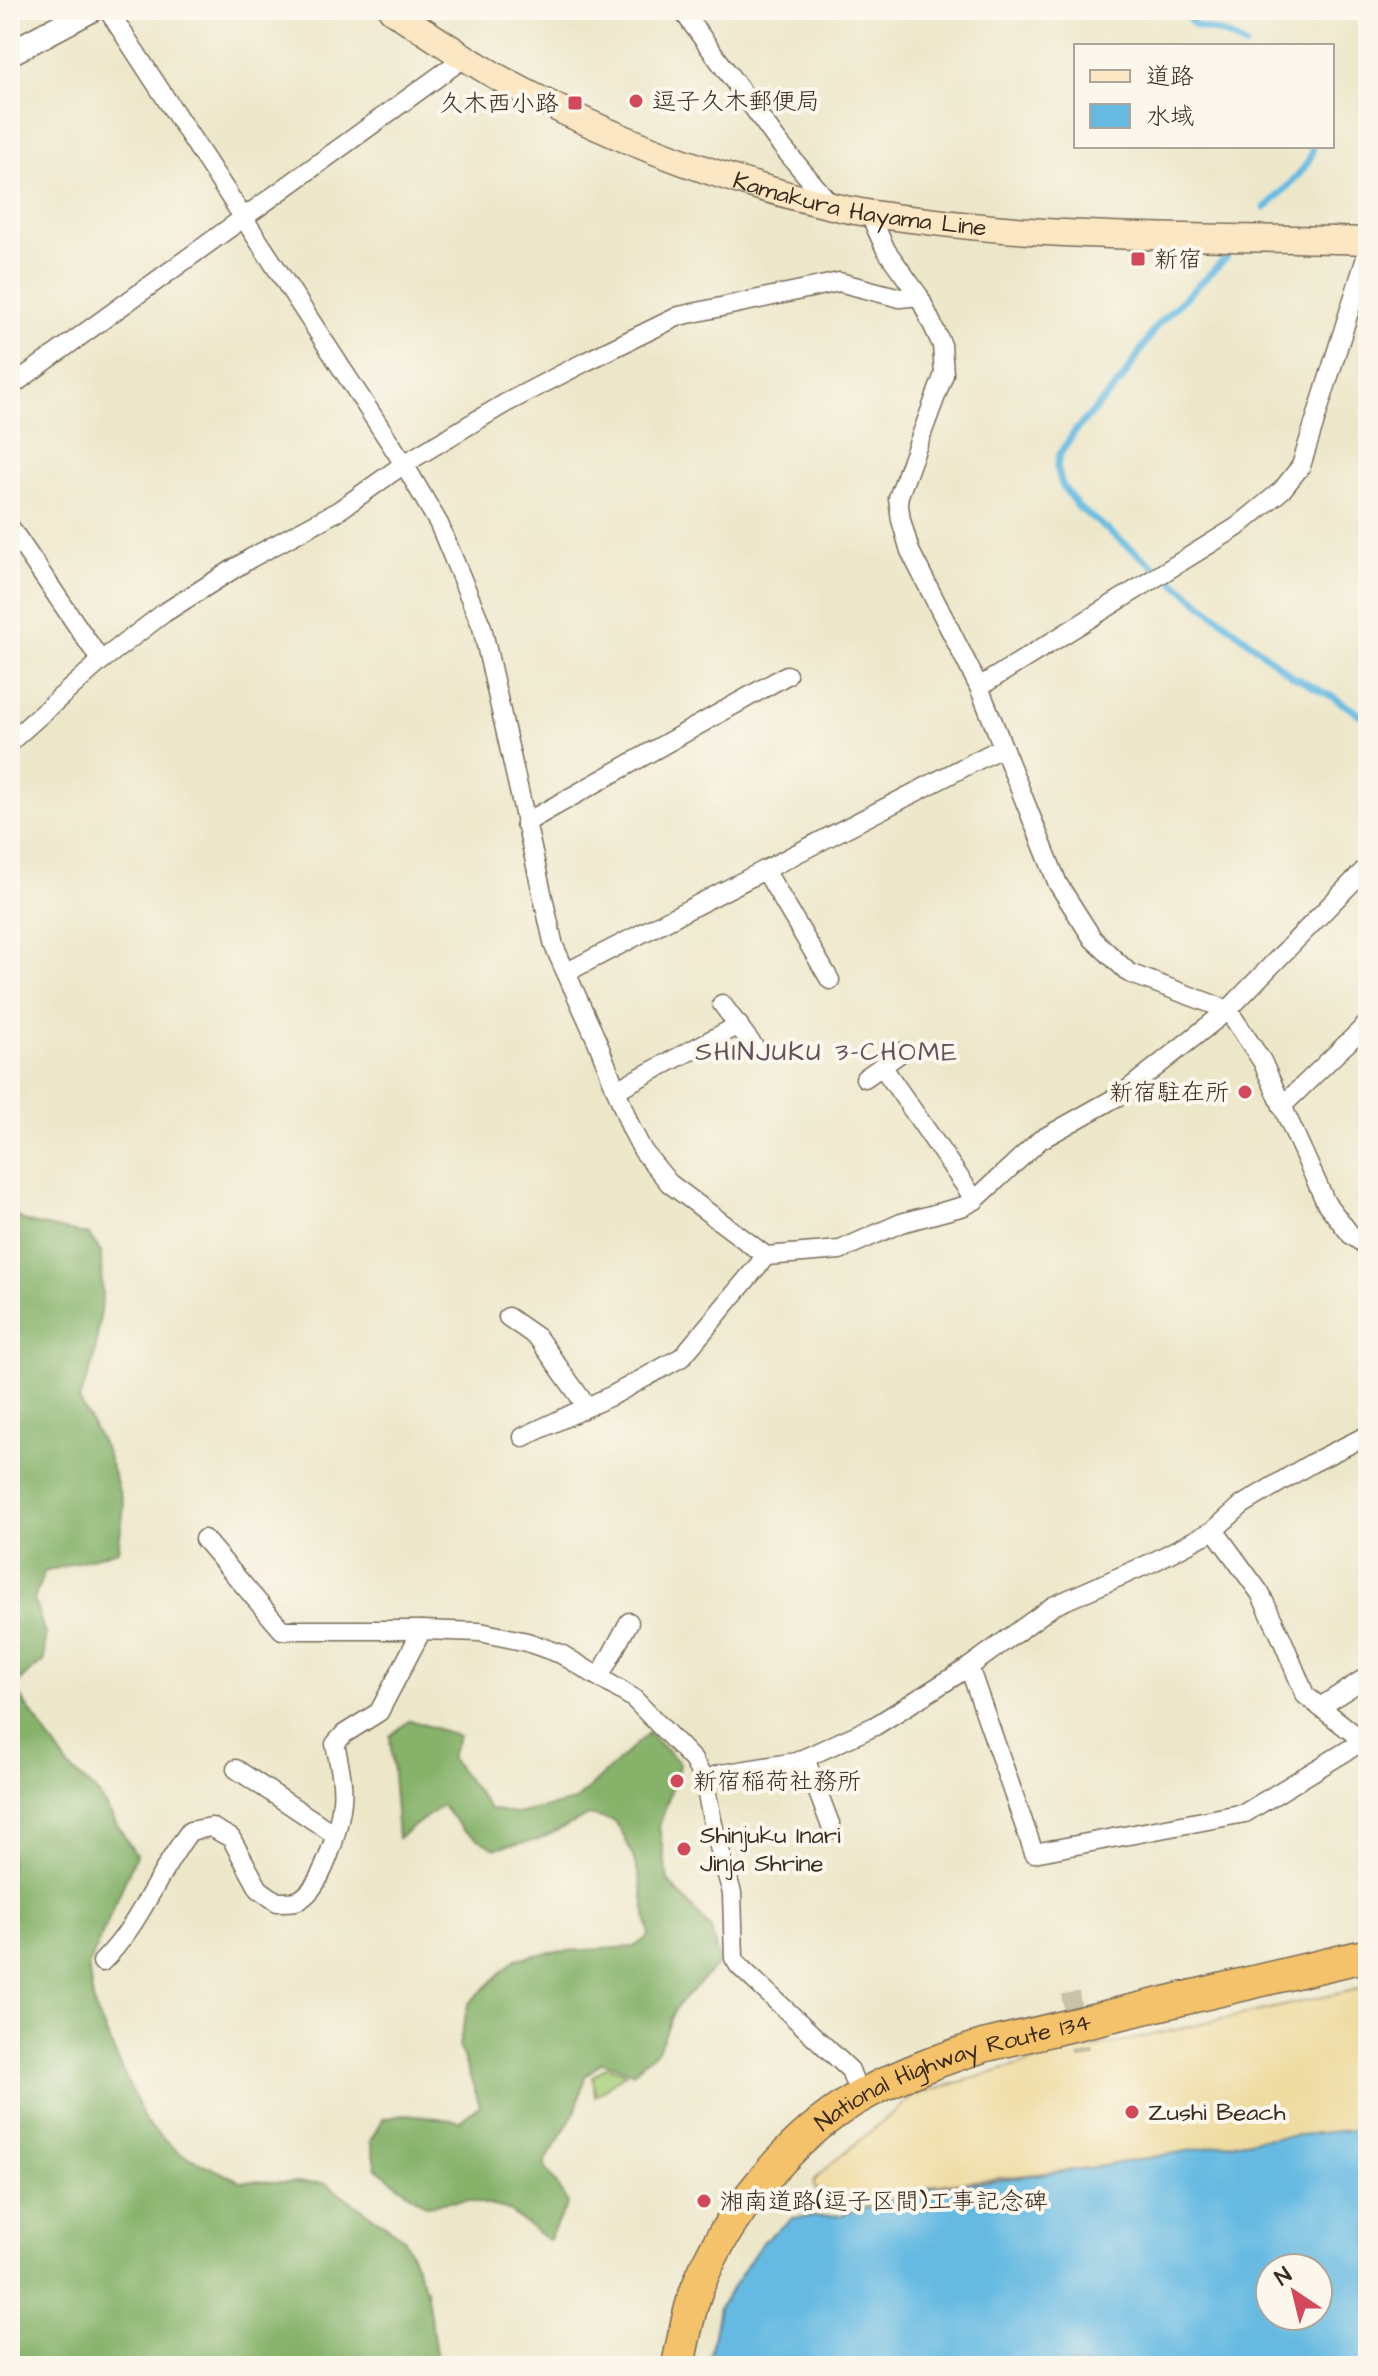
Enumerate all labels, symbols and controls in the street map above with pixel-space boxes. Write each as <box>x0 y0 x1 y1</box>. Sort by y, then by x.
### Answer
legend <box>1074 44 1334 148</box>
text: 道路 <box>1146 60 1194 94</box>
place label: 逗子久木郵便局 <box>652 85 820 119</box>
place label: 久木西小路 <box>439 87 559 121</box>
marker: 逗子久木郵便局 <box>627 92 645 110</box>
marker: 久木西小路 <box>566 94 584 112</box>
text: 水域 <box>1146 100 1194 134</box>
street label: Kamakura Hayama Line <box>729 164 988 245</box>
place label: 新宿 <box>1154 243 1202 277</box>
marker: 新宿 <box>1129 250 1147 268</box>
district label: SHINJUKU 3-CHOME <box>695 1034 959 1070</box>
place label: 新宿駐在所 <box>1109 1076 1229 1110</box>
marker: 新宿駐在所 <box>1236 1083 1254 1101</box>
place label: 新宿稲荷社務所 <box>693 1765 861 1799</box>
marker: 新宿稲荷社務所 <box>668 1772 686 1790</box>
place label: Shinjuku Inari Jinja Shrine <box>700 1819 841 1881</box>
marker: Shinjuku Inari Jinja Shrine <box>675 1840 693 1858</box>
street label: National Highway Route 134 <box>808 2005 1095 2140</box>
place label: Zushi Beach <box>1148 2096 1286 2130</box>
marker: Zushi Beach <box>1123 2103 1141 2121</box>
place label: 湘南道路(逗子区間)工事記念碑 <box>720 2185 1048 2219</box>
marker: 湘南道路(逗子区間)工事記念碑 <box>695 2192 713 2210</box>
north arrow <box>1254 2252 1334 2332</box>
text: N <box>1269 2260 1298 2293</box>

